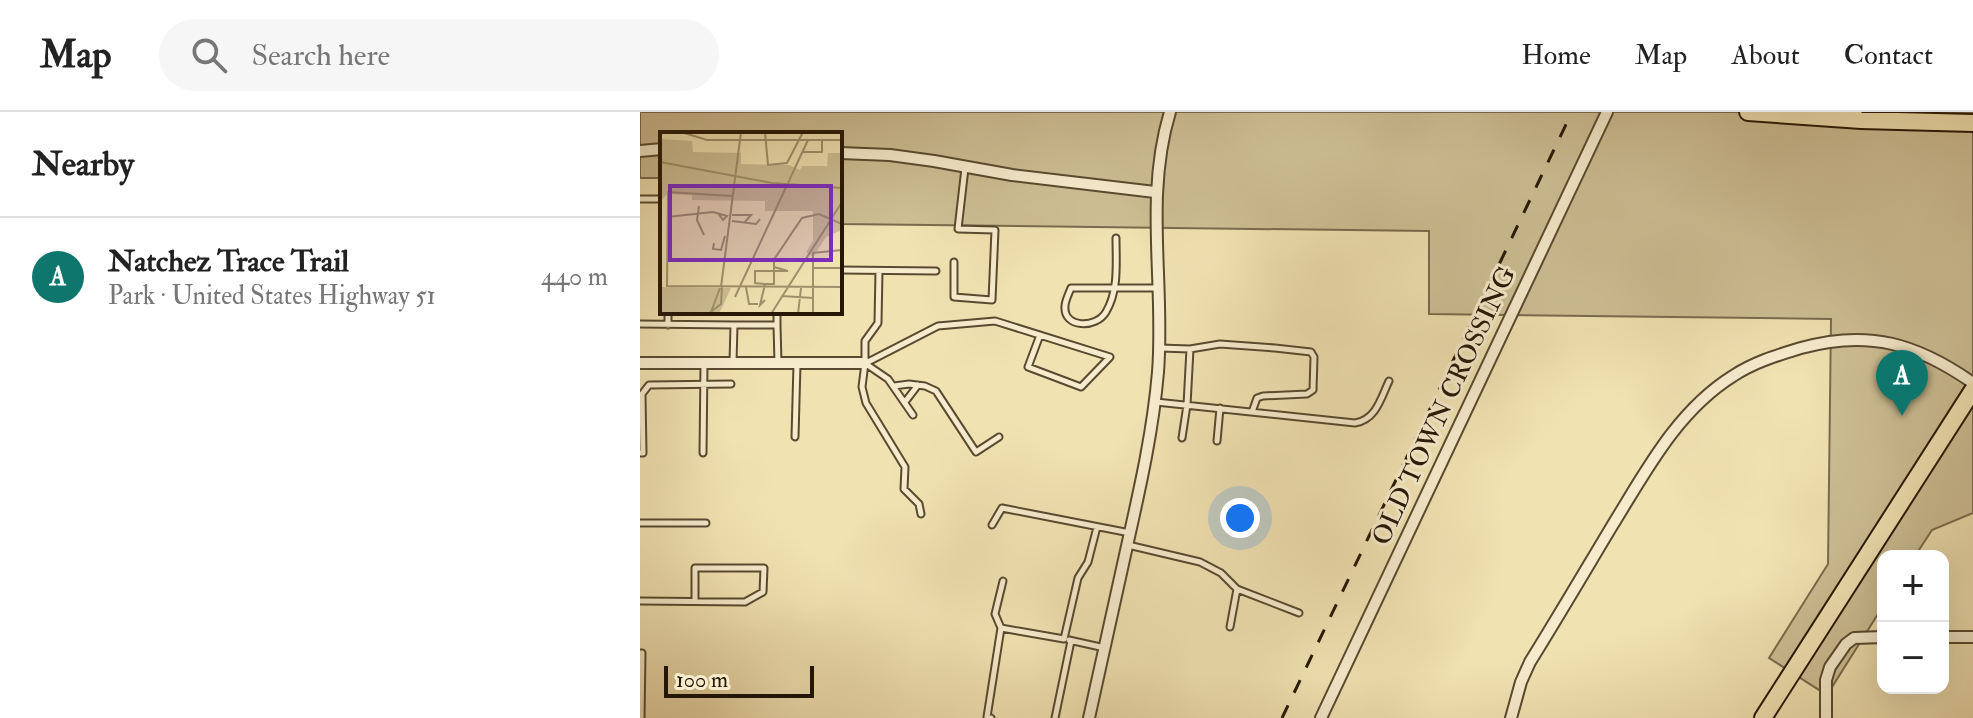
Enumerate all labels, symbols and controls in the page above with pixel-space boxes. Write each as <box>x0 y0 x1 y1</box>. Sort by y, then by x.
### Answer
search box <box>159 19 719 91</box>
text: Map <box>40 31 111 79</box>
icon: search <box>187 33 231 77</box>
text: Search here <box>251 37 390 74</box>
text: Home <box>1521 38 1591 73</box>
text: Map <box>1635 38 1687 73</box>
text: About <box>1731 38 1800 73</box>
text: Contact <box>1844 38 1933 73</box>
inset map <box>660 132 842 314</box>
text: Nearby <box>32 143 134 186</box>
text: Natchez Trace Trail <box>108 243 349 280</box>
text: A <box>50 261 66 293</box>
text: 440 m <box>541 261 608 293</box>
street label: OLD TOWN CROSSING <box>1365 261 1523 550</box>
text: Park · United States Highway 51 <box>108 280 436 312</box>
pin: A <box>1876 350 1928 416</box>
your location <box>1220 498 1260 538</box>
map controls <box>1877 550 1949 694</box>
button: + <box>1877 550 1949 622</box>
button: − <box>1877 622 1949 694</box>
scale bar <box>664 662 814 698</box>
text: 100 m <box>676 666 728 694</box>

